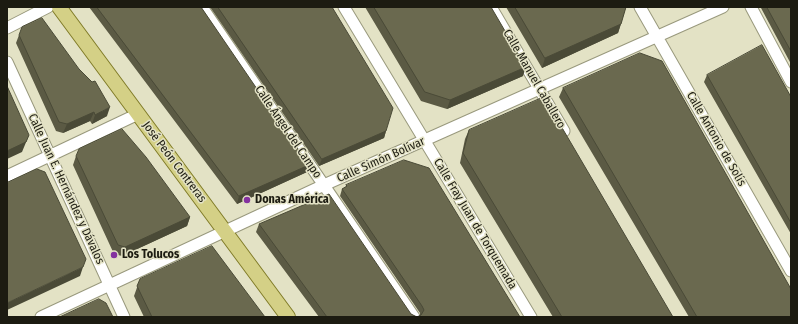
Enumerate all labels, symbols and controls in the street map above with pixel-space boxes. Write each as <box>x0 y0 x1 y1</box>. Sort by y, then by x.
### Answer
street label: Calle Manuel Caballero <box>500 27 568 131</box>
street label: Calle Ángel del Campo <box>252 83 324 181</box>
street label: Calle Antonio de Solís <box>683 89 749 189</box>
street label: Calle Juan E. Hernández y Dávalos <box>25 112 107 266</box>
street label: José Peón Contreras <box>139 119 209 205</box>
street label: Calle Simón Bolívar <box>335 134 427 186</box>
street label: Calle Fray Juan de Torquemada <box>430 156 520 292</box>
place label: Donas América <box>255 193 329 207</box>
marker: Donas América <box>242 195 252 205</box>
place label: Los Tolucos <box>122 248 179 262</box>
marker: Los Tolucos <box>109 250 119 260</box>

